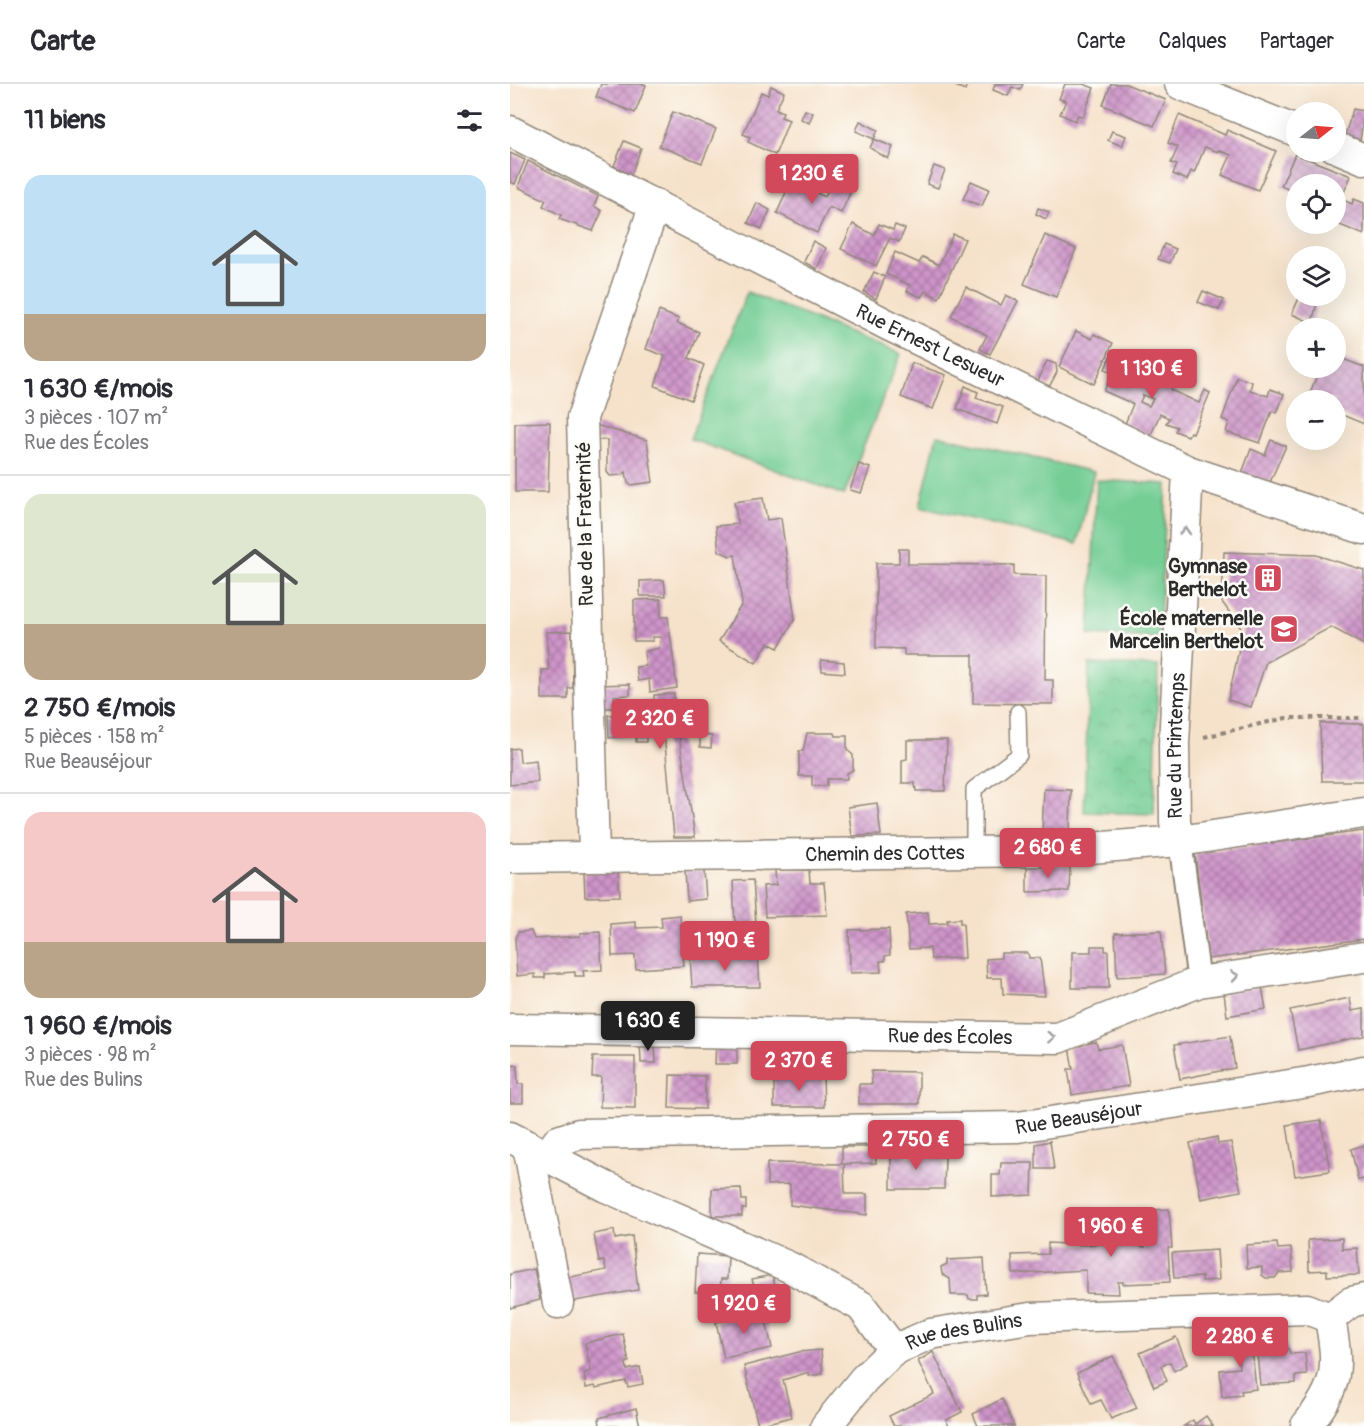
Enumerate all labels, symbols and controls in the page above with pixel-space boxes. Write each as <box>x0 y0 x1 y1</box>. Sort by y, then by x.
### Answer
text: Carte <box>30 24 95 59</box>
text: Carte <box>1076 28 1125 55</box>
text: Calques <box>1158 28 1226 55</box>
text: Partager <box>1259 28 1334 55</box>
north arrow <box>1286 102 1346 162</box>
map controls <box>1286 102 1346 450</box>
text: 11 biens <box>24 104 105 136</box>
icon: filters <box>453 104 486 137</box>
pin: 1 230 € <box>757 154 867 205</box>
text: 1 230 € <box>779 161 845 186</box>
button: locate <box>1286 174 1346 234</box>
icon: home <box>201 214 309 322</box>
button: layers <box>1286 246 1346 306</box>
street label: Rue Ernest Lesueur <box>852 298 1009 392</box>
button: + <box>1286 318 1346 378</box>
pin: 1 130 € <box>1097 349 1207 400</box>
text: 1 130 € <box>1121 356 1183 381</box>
text: 1 630 €/mois <box>24 373 173 405</box>
button: − <box>1286 390 1346 450</box>
text: 3 pièces · 107 m² <box>24 405 168 430</box>
text: Rue des Écoles <box>24 430 149 455</box>
street label: Rue de la Fraternité <box>571 441 599 607</box>
one-way arrow <box>1178 527 1191 536</box>
icon: home <box>201 533 309 641</box>
place label: Gymnase Berthelot <box>1168 554 1248 602</box>
building icon: Gymnase Berthelot <box>1252 562 1284 594</box>
place label: École maternelle Marcelin Berthelot <box>1109 606 1264 654</box>
school or university icon: École maternelle Marcelin Berthelot <box>1268 613 1300 645</box>
street label: Rue du Printemps <box>1161 672 1190 819</box>
text: 2 750 €/mois <box>24 692 175 724</box>
pin: 2 320 € <box>605 699 715 750</box>
text: 2 320 € <box>625 706 695 731</box>
text: 5 pièces · 158 m² <box>24 724 165 749</box>
text: Rue Beauséjour <box>24 749 152 774</box>
pin: 2 680 € <box>993 828 1103 879</box>
text: 2 680 € <box>1014 835 1082 860</box>
street label: Chemin des Cottes <box>805 840 965 867</box>
icon: home <box>201 851 309 959</box>
pin: 1 190 € <box>670 921 780 972</box>
text: 1 190 € <box>694 928 756 953</box>
one-way arrow <box>1231 971 1240 983</box>
pin: 1 630 € <box>593 1001 703 1052</box>
text: 1 630 € <box>615 1008 681 1033</box>
text: 1 960 €/mois <box>24 1010 172 1042</box>
street label: Rue des Écoles <box>887 1023 1013 1050</box>
one-way arrow <box>1047 1031 1056 1044</box>
pin: 2 370 € <box>744 1041 854 1092</box>
text: 3 pièces · 98 m² <box>24 1042 157 1067</box>
text: 2 370 € <box>765 1048 833 1073</box>
text: Rue des Bulins <box>24 1067 142 1092</box>
street label: Rue Beauséjour <box>1014 1095 1144 1140</box>
pin: 2 750 € <box>861 1120 971 1171</box>
text: 2 750 € <box>882 1127 950 1152</box>
pin: 1 960 € <box>1056 1207 1166 1258</box>
text: 1 960 € <box>1078 1214 1144 1239</box>
pin: 1 920 € <box>689 1284 799 1335</box>
text: 1 920 € <box>712 1291 776 1316</box>
street label: Rue des Bulins <box>902 1307 1024 1356</box>
pin: 2 280 € <box>1185 1317 1295 1368</box>
text: 2 280 € <box>1206 1324 1274 1349</box>

